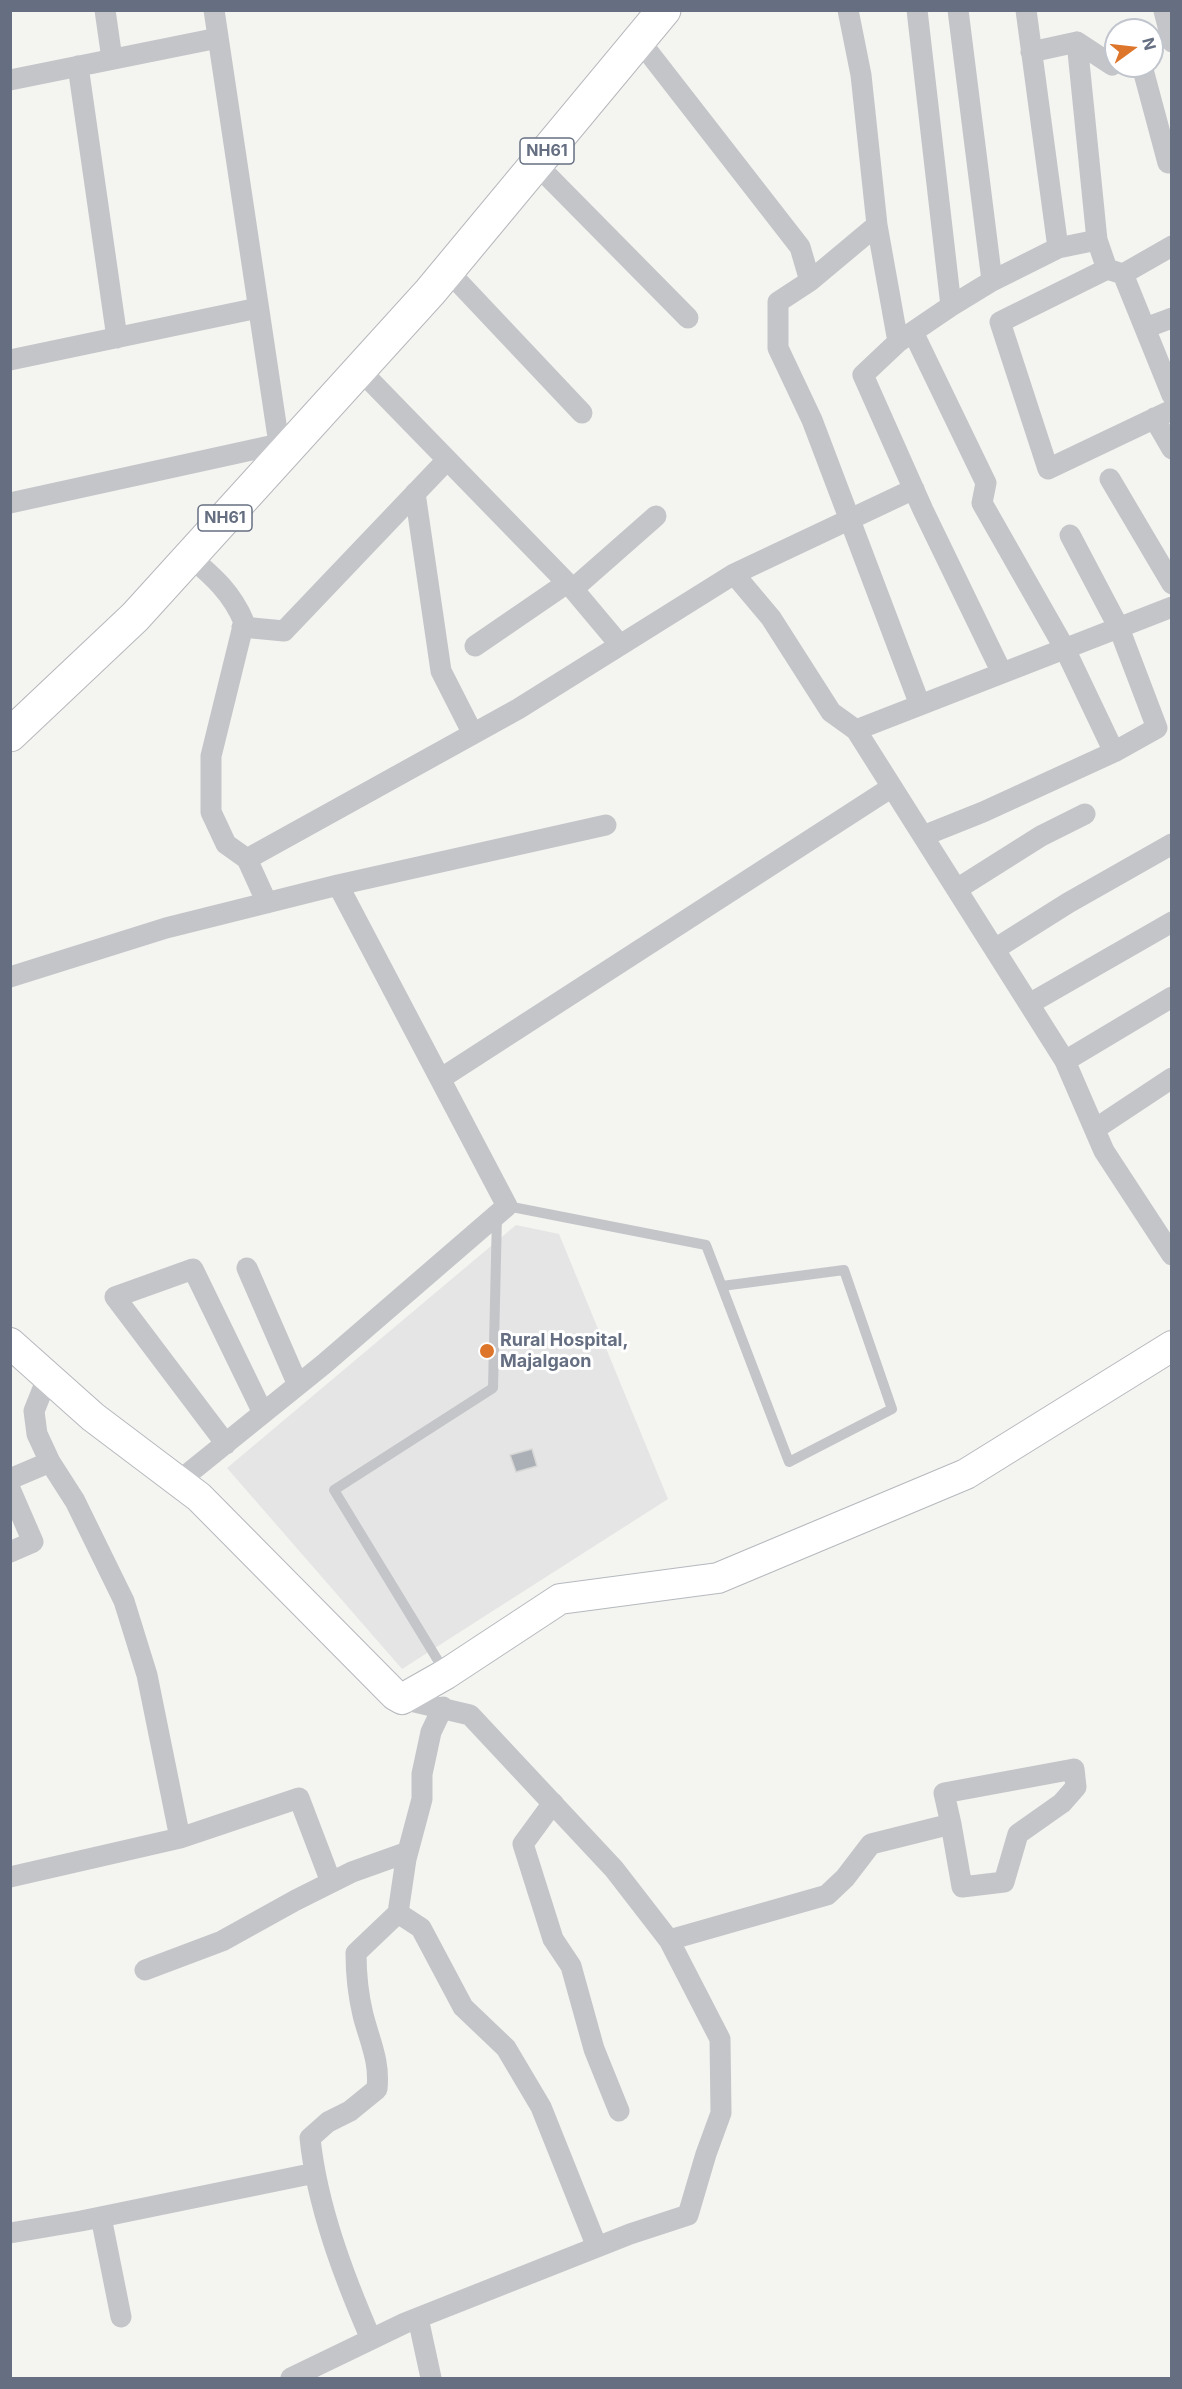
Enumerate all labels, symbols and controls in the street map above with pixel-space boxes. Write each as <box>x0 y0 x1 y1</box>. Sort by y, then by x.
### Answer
north arrow <box>1104 18 1164 78</box>
text: N <box>1138 35 1161 52</box>
road number: NH61 <box>520 138 574 164</box>
road number: NH61 <box>198 505 252 531</box>
place label: Rural Hospital, Majalgaon <box>500 1330 629 1372</box>
marker: Rural Hospital, Majalgaon <box>478 1342 496 1360</box>

